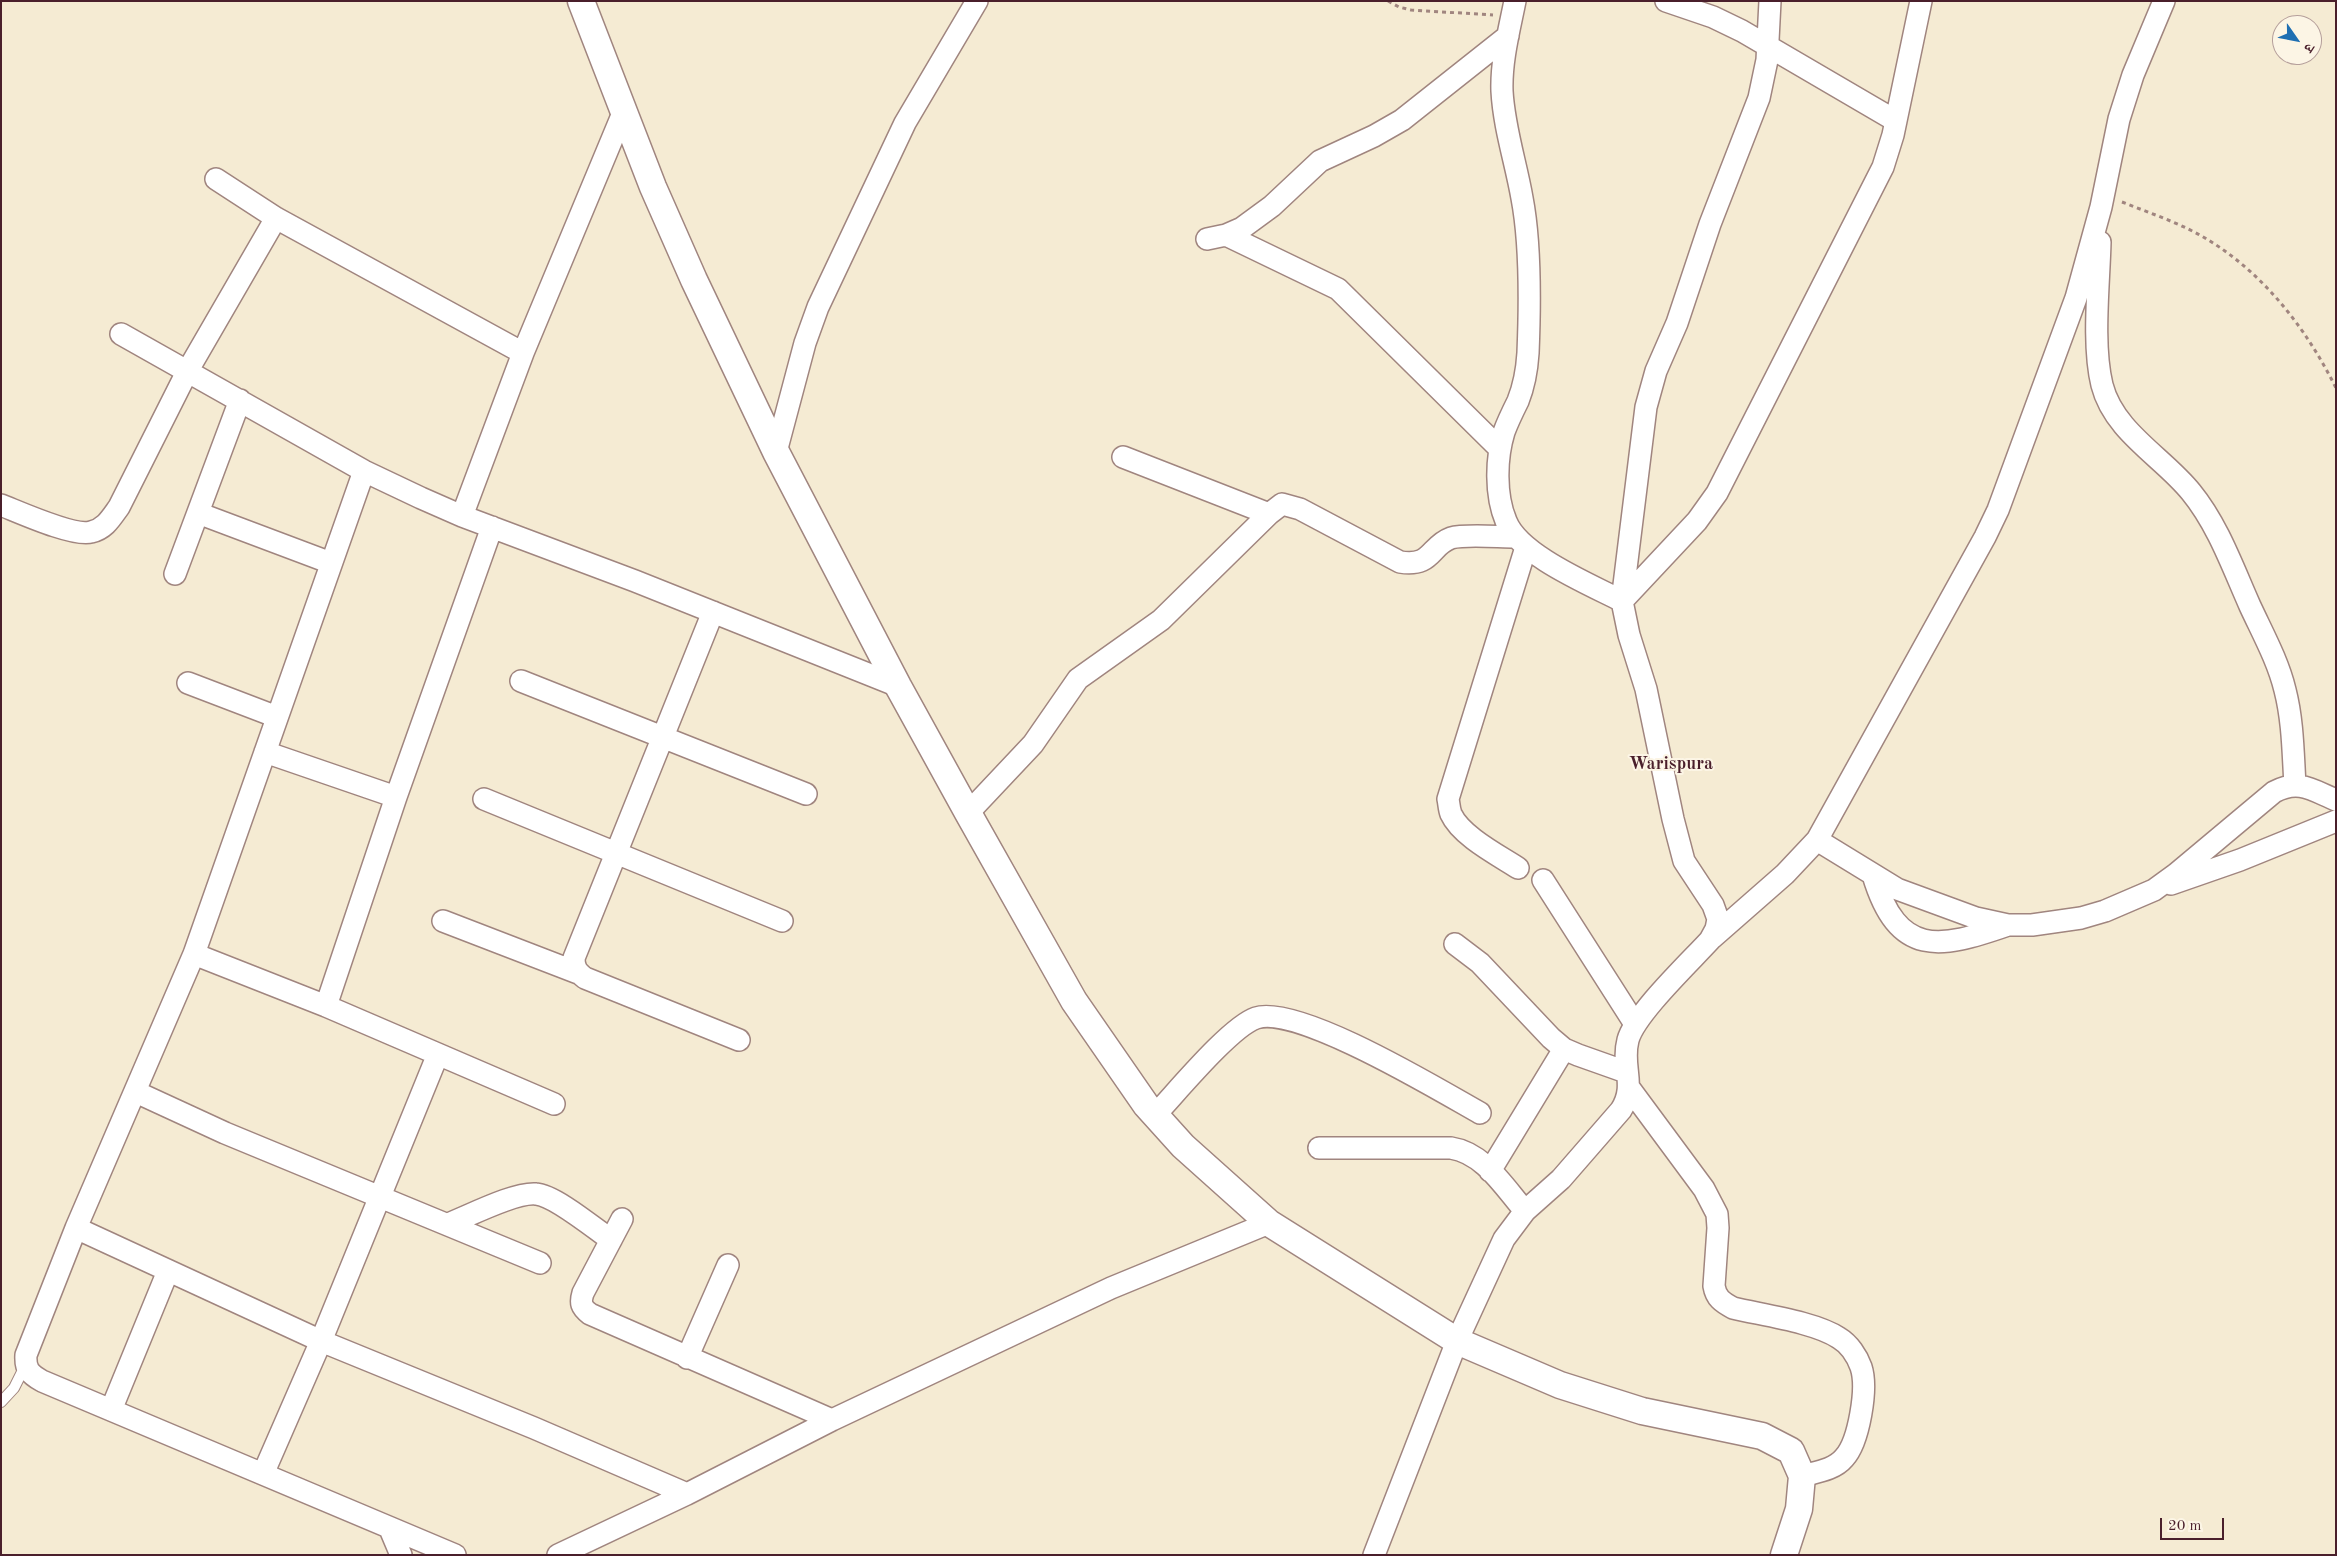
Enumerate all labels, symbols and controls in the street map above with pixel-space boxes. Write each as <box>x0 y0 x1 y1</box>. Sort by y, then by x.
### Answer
north arrow <box>2272 15 2322 65</box>
text: उ <box>2301 41 2317 54</box>
district label: Warispura <box>1629 753 1713 775</box>
scale bar <box>2162 1508 2226 1540</box>
text: 20 m <box>2168 1519 2202 1534</box>

